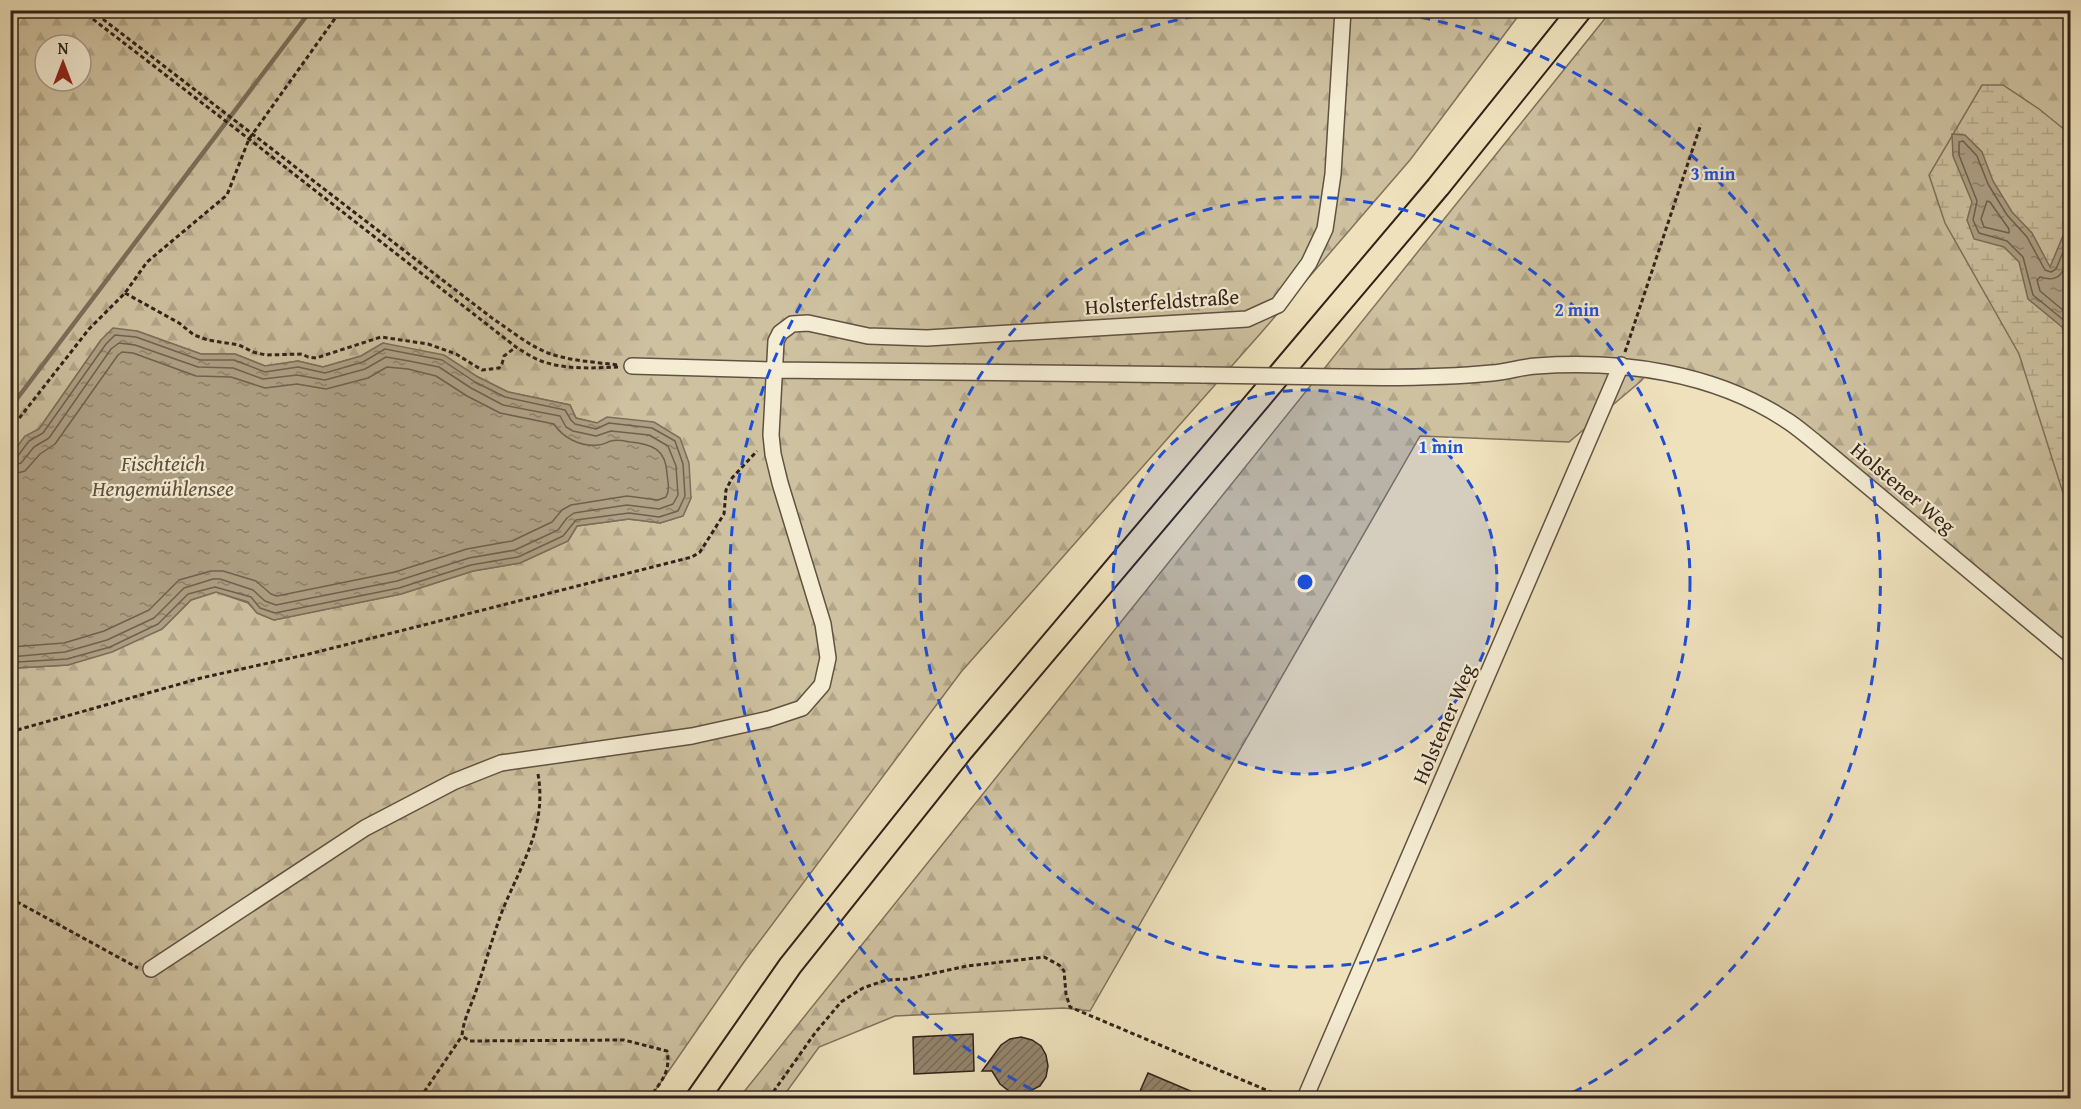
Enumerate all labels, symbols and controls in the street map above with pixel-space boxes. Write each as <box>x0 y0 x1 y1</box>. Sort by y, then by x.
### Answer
north arrow <box>33 33 93 93</box>
text: N <box>58 36 69 60</box>
text: 3 min <box>1691 160 1736 187</box>
street label: Holsterfeldstraße <box>1084 281 1240 322</box>
text: 2 min <box>1555 296 1600 323</box>
text: 1 min <box>1419 433 1464 460</box>
street label: Holstener Weg <box>1844 434 1963 541</box>
water label: Fischteich Hengemühlensee <box>91 447 234 504</box>
centre of rings <box>1295 572 1315 592</box>
street label: Holstener Weg <box>1404 658 1483 789</box>

